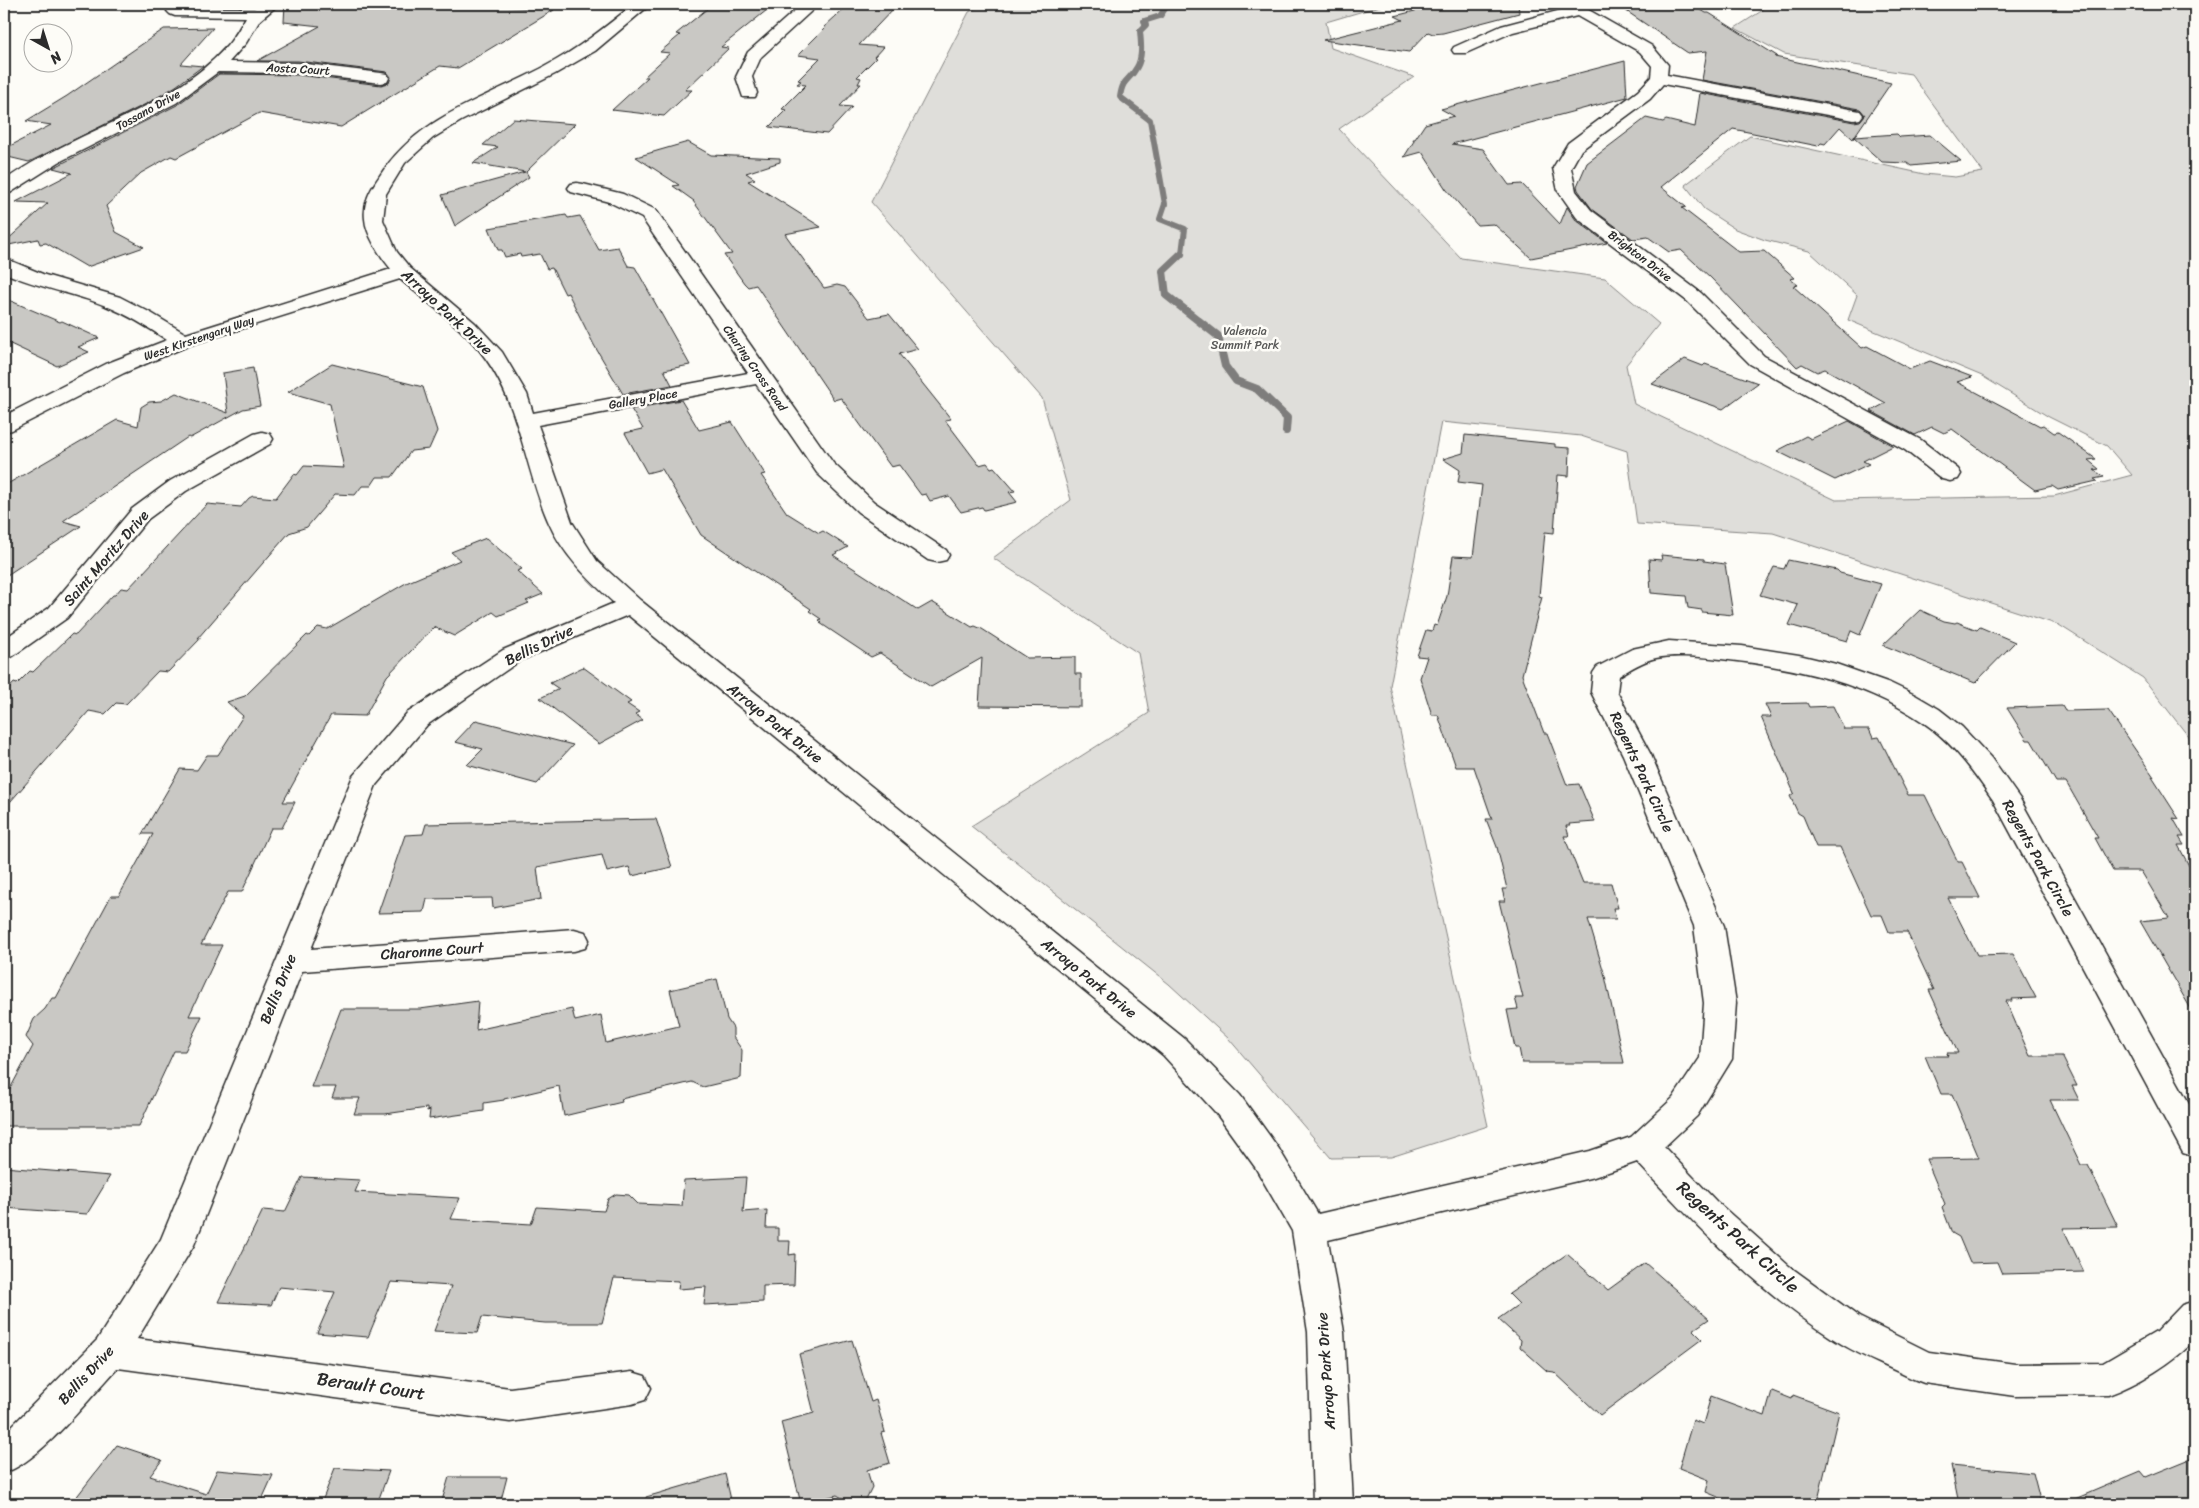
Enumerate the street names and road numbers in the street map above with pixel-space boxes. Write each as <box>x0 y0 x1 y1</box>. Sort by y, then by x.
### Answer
street label: Aosta Court <box>265 56 330 82</box>
street label: Tossano Drive <box>111 83 185 137</box>
street label: Brighton Drive <box>1603 224 1677 288</box>
street label: Arroyo Park Drive <box>394 262 499 362</box>
street label: West Kirstengary Way <box>141 309 258 367</box>
street label: Charing Cross Road <box>717 320 793 416</box>
street label: Gallery Place <box>607 382 679 416</box>
street label: Saint Moritz Drive <box>56 504 156 612</box>
street label: Bellis Drive <box>500 617 578 673</box>
street label: Arroyo Park Drive <box>720 675 829 770</box>
street label: Regents Park Circle <box>1603 707 1682 837</box>
street label: Regents Park Circle <box>1995 794 2081 922</box>
street label: Arroyo Park Drive <box>1034 930 1143 1025</box>
street label: Charonne Court <box>380 934 485 968</box>
street label: Bellis Drive <box>252 950 304 1028</box>
street label: Regents Park Circle <box>1669 1173 1807 1301</box>
street label: Arroyo Park Drive <box>1309 1311 1343 1432</box>
street label: Bellis Drive <box>51 1339 121 1411</box>
street label: Berault Court <box>315 1363 427 1409</box>

